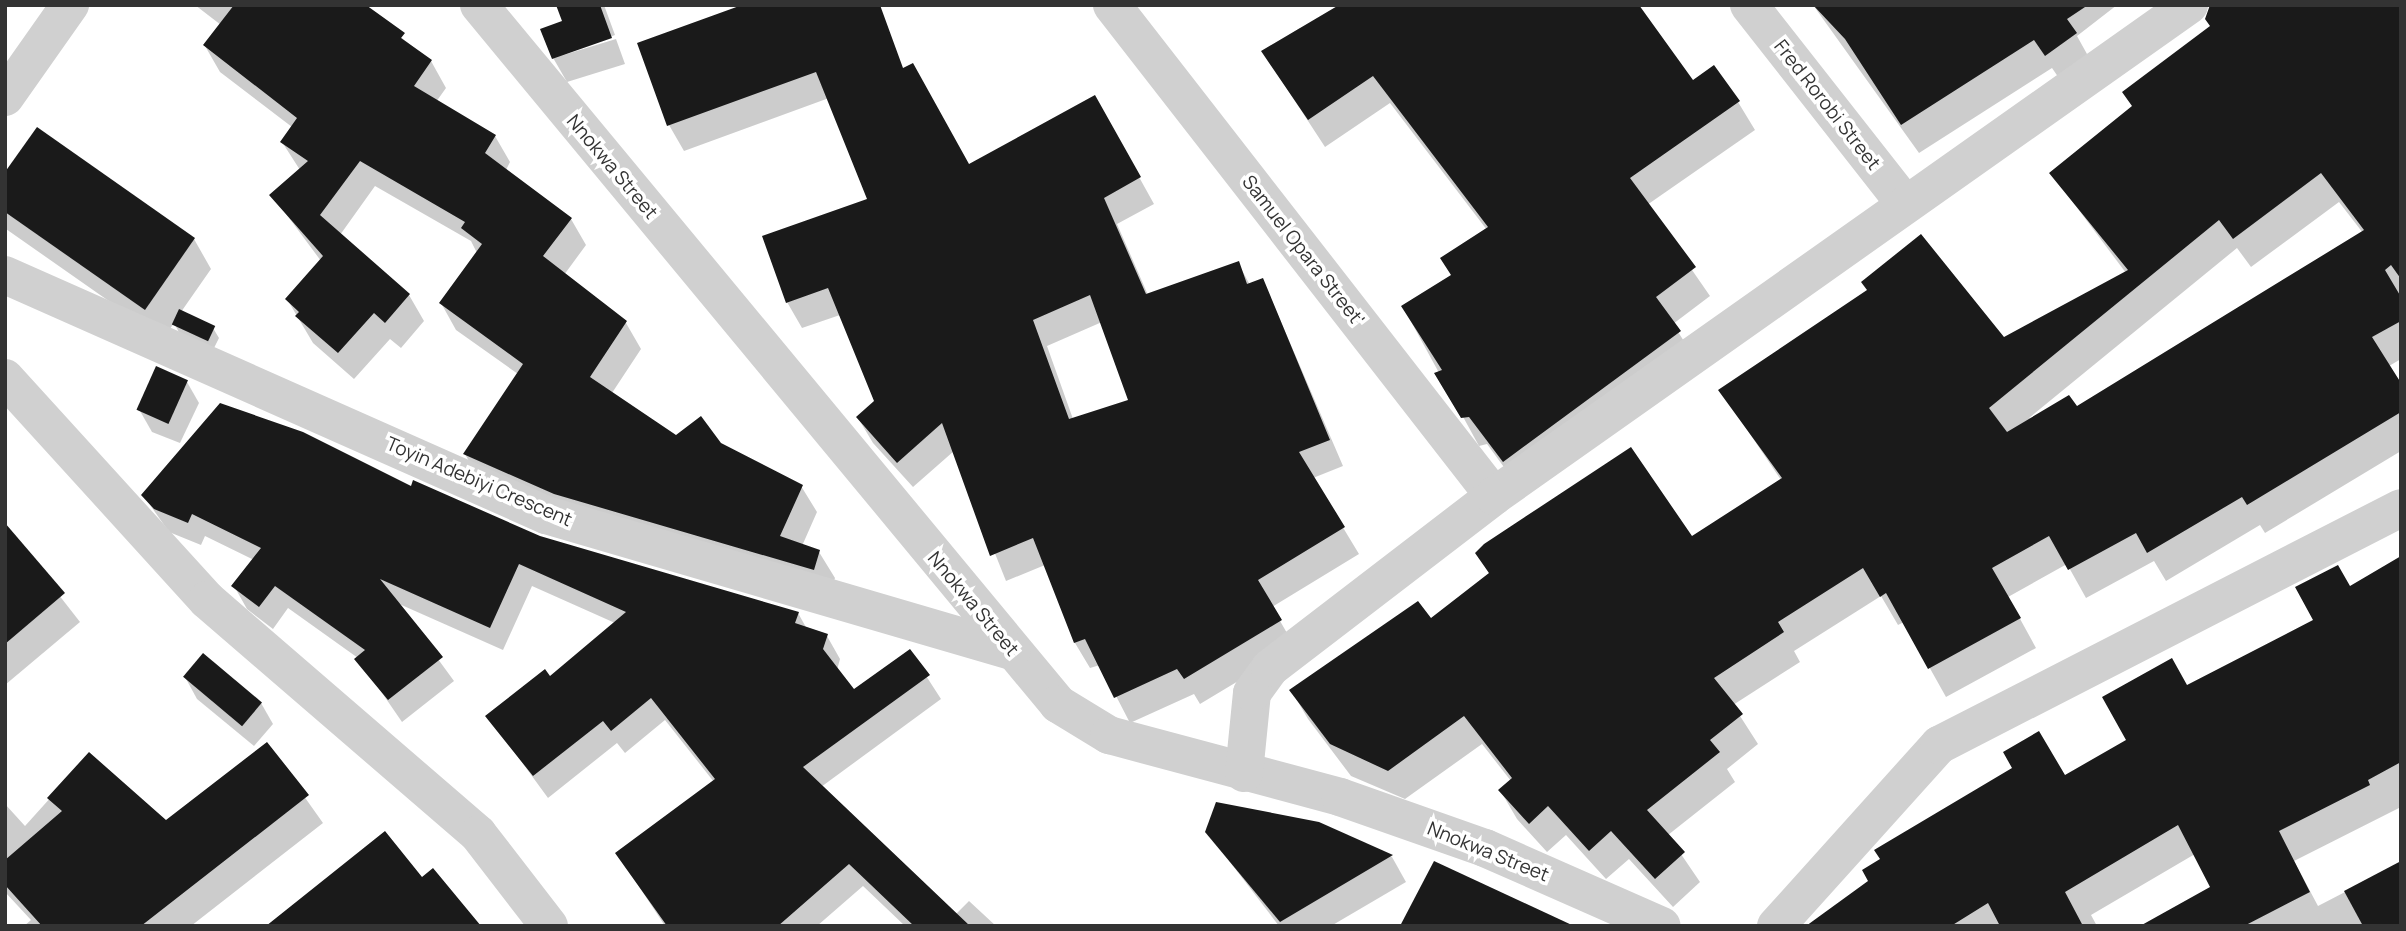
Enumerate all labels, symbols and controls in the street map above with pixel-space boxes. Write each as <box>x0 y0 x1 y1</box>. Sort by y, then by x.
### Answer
street label: Fred Rorobi Street <box>1769 35 1885 175</box>
street label: Nnokwa Street <box>562 110 662 224</box>
street label: Samuel Opara Street' <box>1237 171 1369 331</box>
street label: Toyin Adebiyi Crescent <box>383 432 575 532</box>
street label: Nnokwa Street <box>923 547 1023 661</box>
street label: Nnokwa Street <box>1424 817 1552 887</box>

